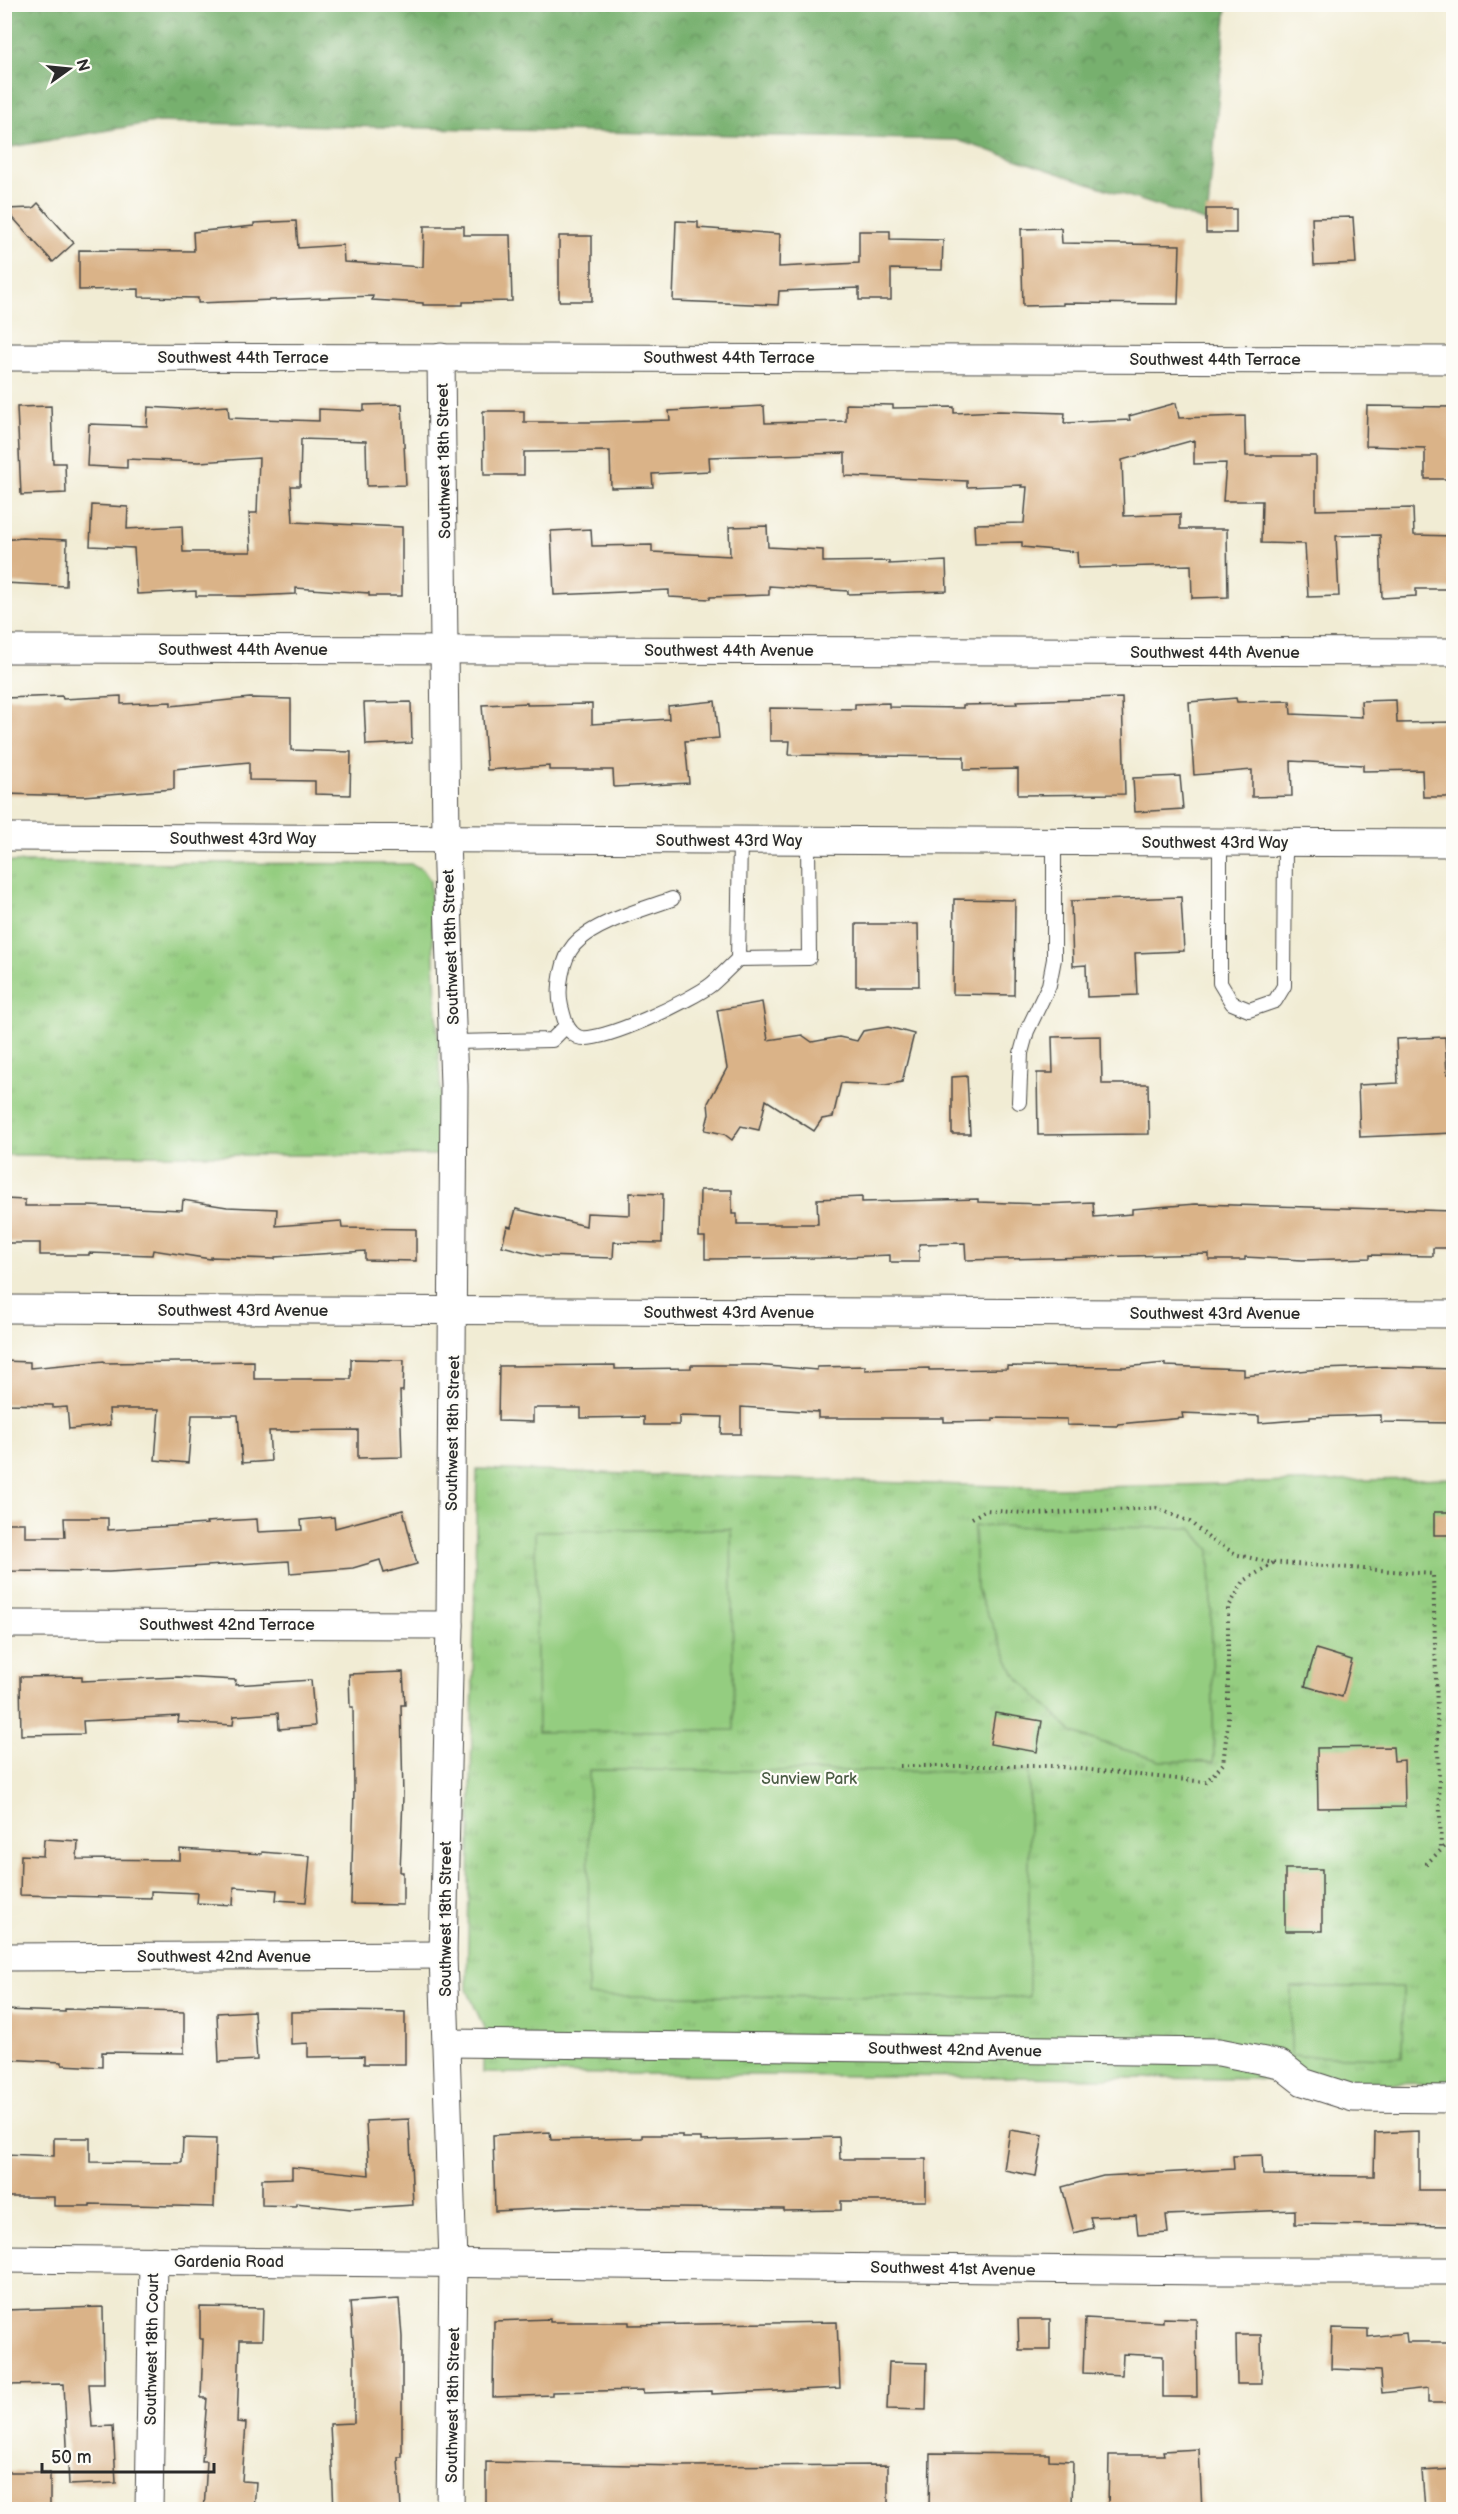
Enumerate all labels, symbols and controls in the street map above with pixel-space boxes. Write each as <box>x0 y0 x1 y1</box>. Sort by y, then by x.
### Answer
north arrow <box>39 39 99 99</box>
text: N <box>71 57 93 74</box>
street label: Southwest 44th Terrace <box>157 349 329 368</box>
street label: Southwest 44th Terrace <box>643 349 815 368</box>
street label: Southwest 44th Terrace <box>1129 351 1301 370</box>
street label: Southwest 18th Street <box>434 383 455 539</box>
street label: Southwest 44th Avenue <box>158 641 328 660</box>
street label: Southwest 44th Avenue <box>644 642 814 661</box>
street label: Southwest 44th Avenue <box>1130 644 1300 663</box>
street label: Southwest 43rd Way <box>170 830 317 849</box>
street label: Southwest 43rd Way <box>656 832 803 851</box>
street label: Southwest 43rd Way <box>1142 834 1289 853</box>
street label: Southwest 18th Street <box>439 869 464 1025</box>
street label: Southwest 43rd Avenue <box>158 1302 329 1321</box>
street label: Southwest 43rd Avenue <box>644 1304 815 1323</box>
street label: Southwest 43rd Avenue <box>1130 1305 1301 1324</box>
street label: Southwest 18th Street <box>443 1355 464 1511</box>
street label: Southwest 42nd Terrace <box>139 1616 315 1635</box>
park label: Sunview Park <box>761 1770 857 1789</box>
street label: Southwest 18th Street <box>437 1841 456 1997</box>
street label: Southwest 42nd Avenue <box>137 1948 311 1967</box>
street label: Southwest 42nd Avenue <box>868 2039 1043 2062</box>
street label: Gardenia Road <box>174 2253 284 2272</box>
street label: Southwest 41st Avenue <box>870 2259 1036 2280</box>
street label: Southwest 18th Court <box>142 2273 163 2425</box>
street label: Southwest 18th Street <box>443 2327 464 2483</box>
scale bar <box>42 2436 214 2474</box>
text: 50 m <box>51 2447 92 2468</box>

